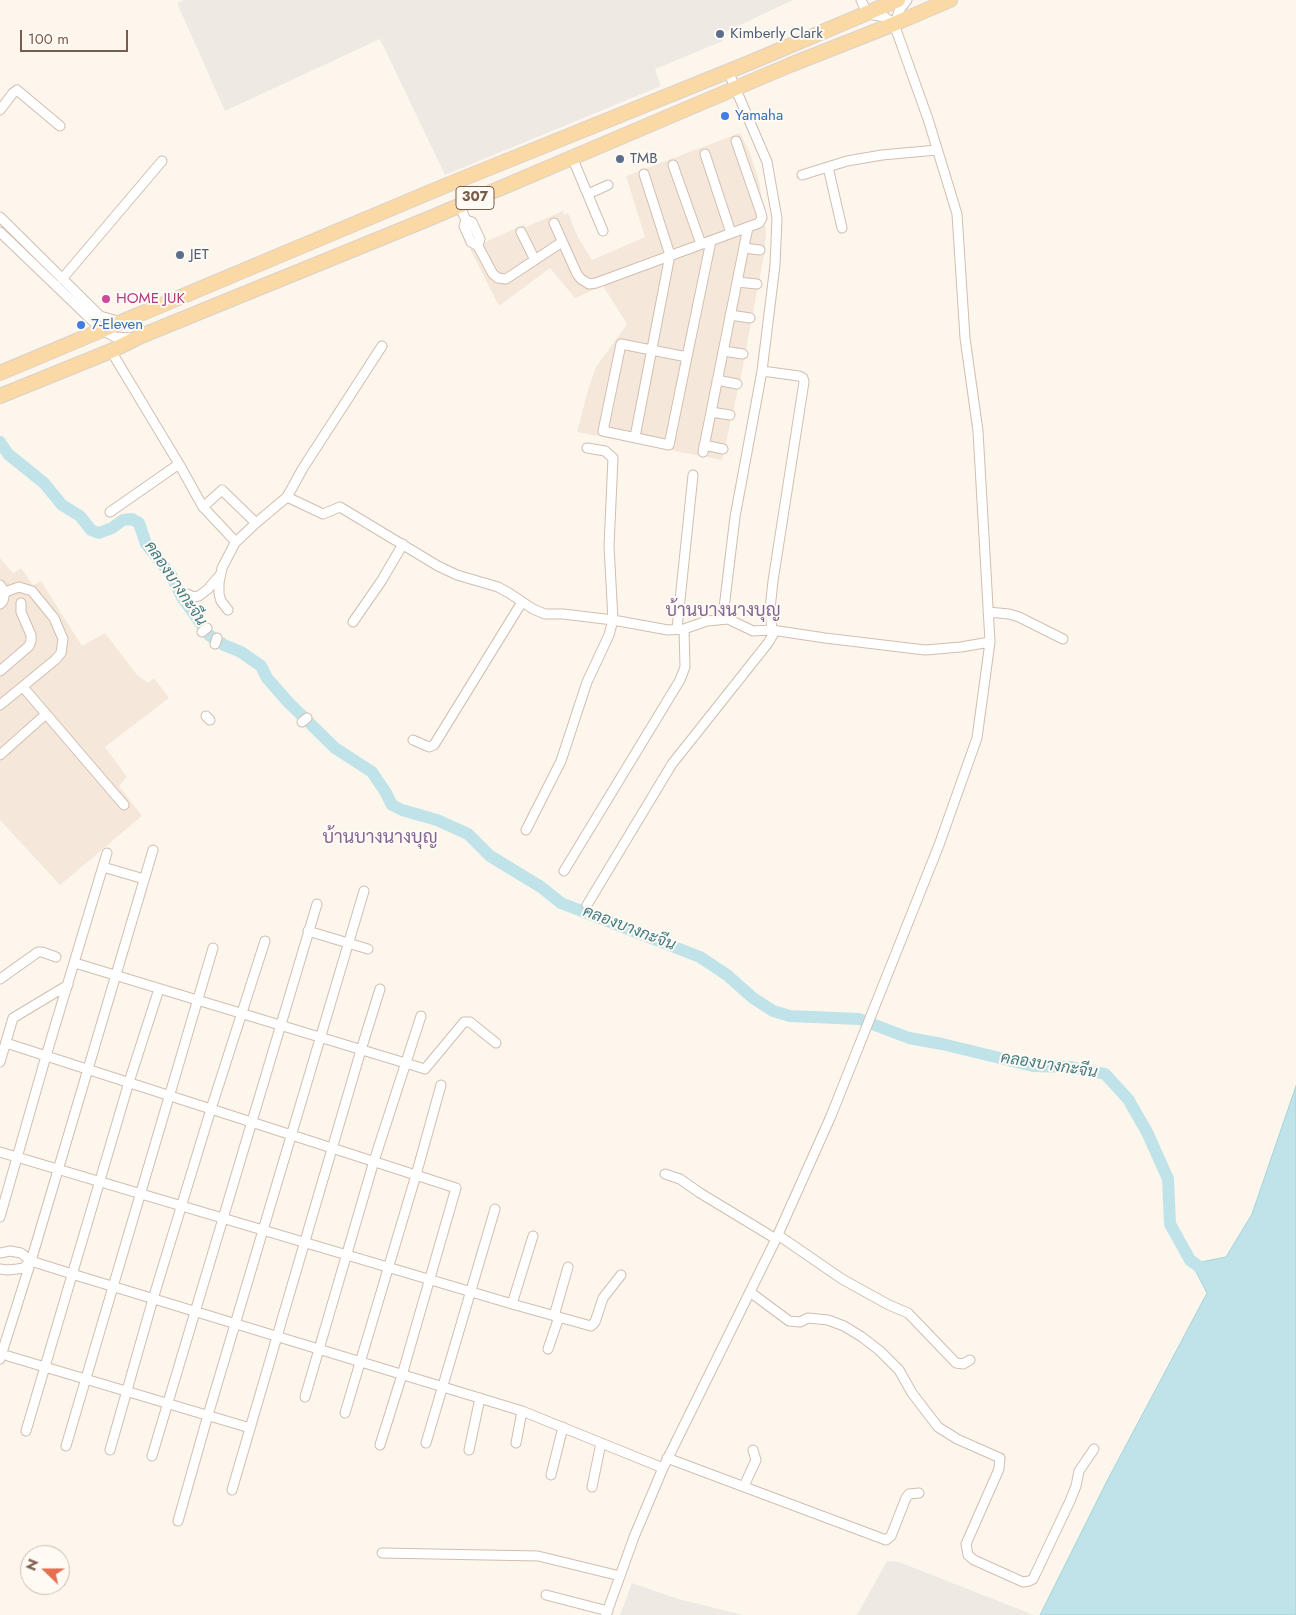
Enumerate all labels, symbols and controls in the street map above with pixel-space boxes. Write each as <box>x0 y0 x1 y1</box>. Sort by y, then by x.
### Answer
scale bar <box>22 20 130 52</box>
place label: Kimberly Clark <box>730 25 823 43</box>
text: 100 m <box>28 28 69 50</box>
marker: Kimberly Clark <box>714 28 726 40</box>
place label: Yamaha <box>735 107 783 125</box>
marker: Yamaha <box>719 110 731 122</box>
place label: TMB <box>630 150 657 168</box>
marker: TMB <box>614 153 626 165</box>
road number: 307 <box>456 187 494 210</box>
place label: JET <box>190 246 209 264</box>
marker: JET <box>174 249 186 261</box>
place label: HOME JUK <box>116 290 185 308</box>
marker: HOME JUK <box>100 293 112 305</box>
place label: 7-Eleven <box>91 316 143 334</box>
marker: 7-Eleven <box>75 319 87 331</box>
water label: คลองบางกะจีน <box>140 538 210 630</box>
district label: บ้านบางนางบุญ <box>665 601 781 623</box>
district label: บ้านบางนางบุญ <box>322 828 438 850</box>
water label: คลองบางกะจีน <box>580 903 678 955</box>
water label: คลองบางกะจีน <box>999 1049 1099 1083</box>
north arrow <box>20 1545 70 1595</box>
text: N <box>21 1556 43 1574</box>

